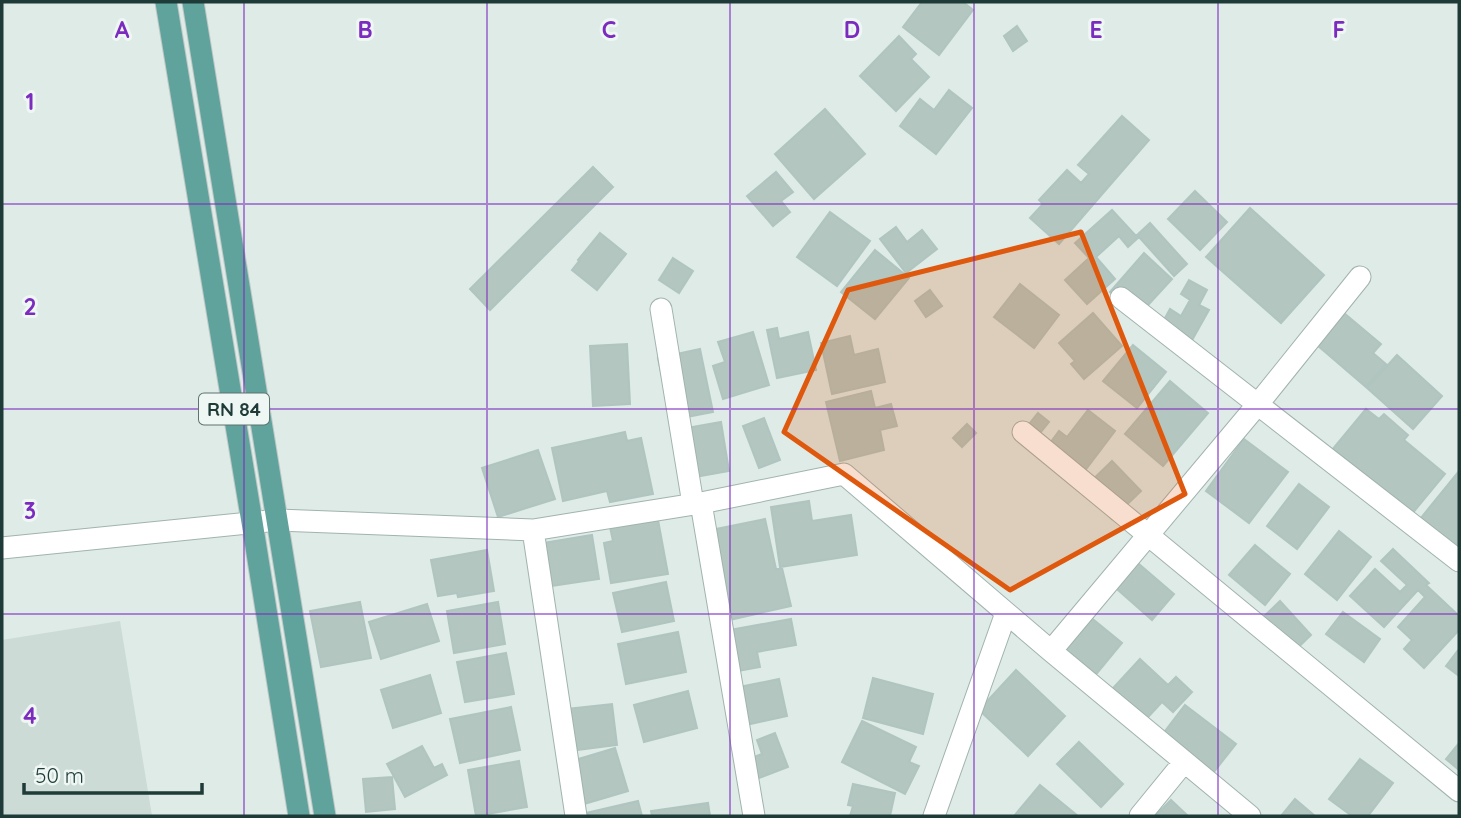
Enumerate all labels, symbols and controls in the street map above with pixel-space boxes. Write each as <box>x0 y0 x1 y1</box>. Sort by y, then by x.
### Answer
text: A <box>115 15 130 44</box>
text: B <box>357 15 373 44</box>
text: C <box>602 15 616 44</box>
text: D <box>844 15 860 44</box>
text: E <box>1089 15 1103 44</box>
text: F <box>1333 15 1345 44</box>
text: 1 <box>26 87 34 116</box>
text: 2 <box>23 292 37 321</box>
road number: RN 84 <box>199 394 269 424</box>
text: 3 <box>24 496 36 525</box>
text: 4 <box>23 701 37 730</box>
scale bar <box>24 752 203 796</box>
text: 50 m <box>35 762 84 788</box>

